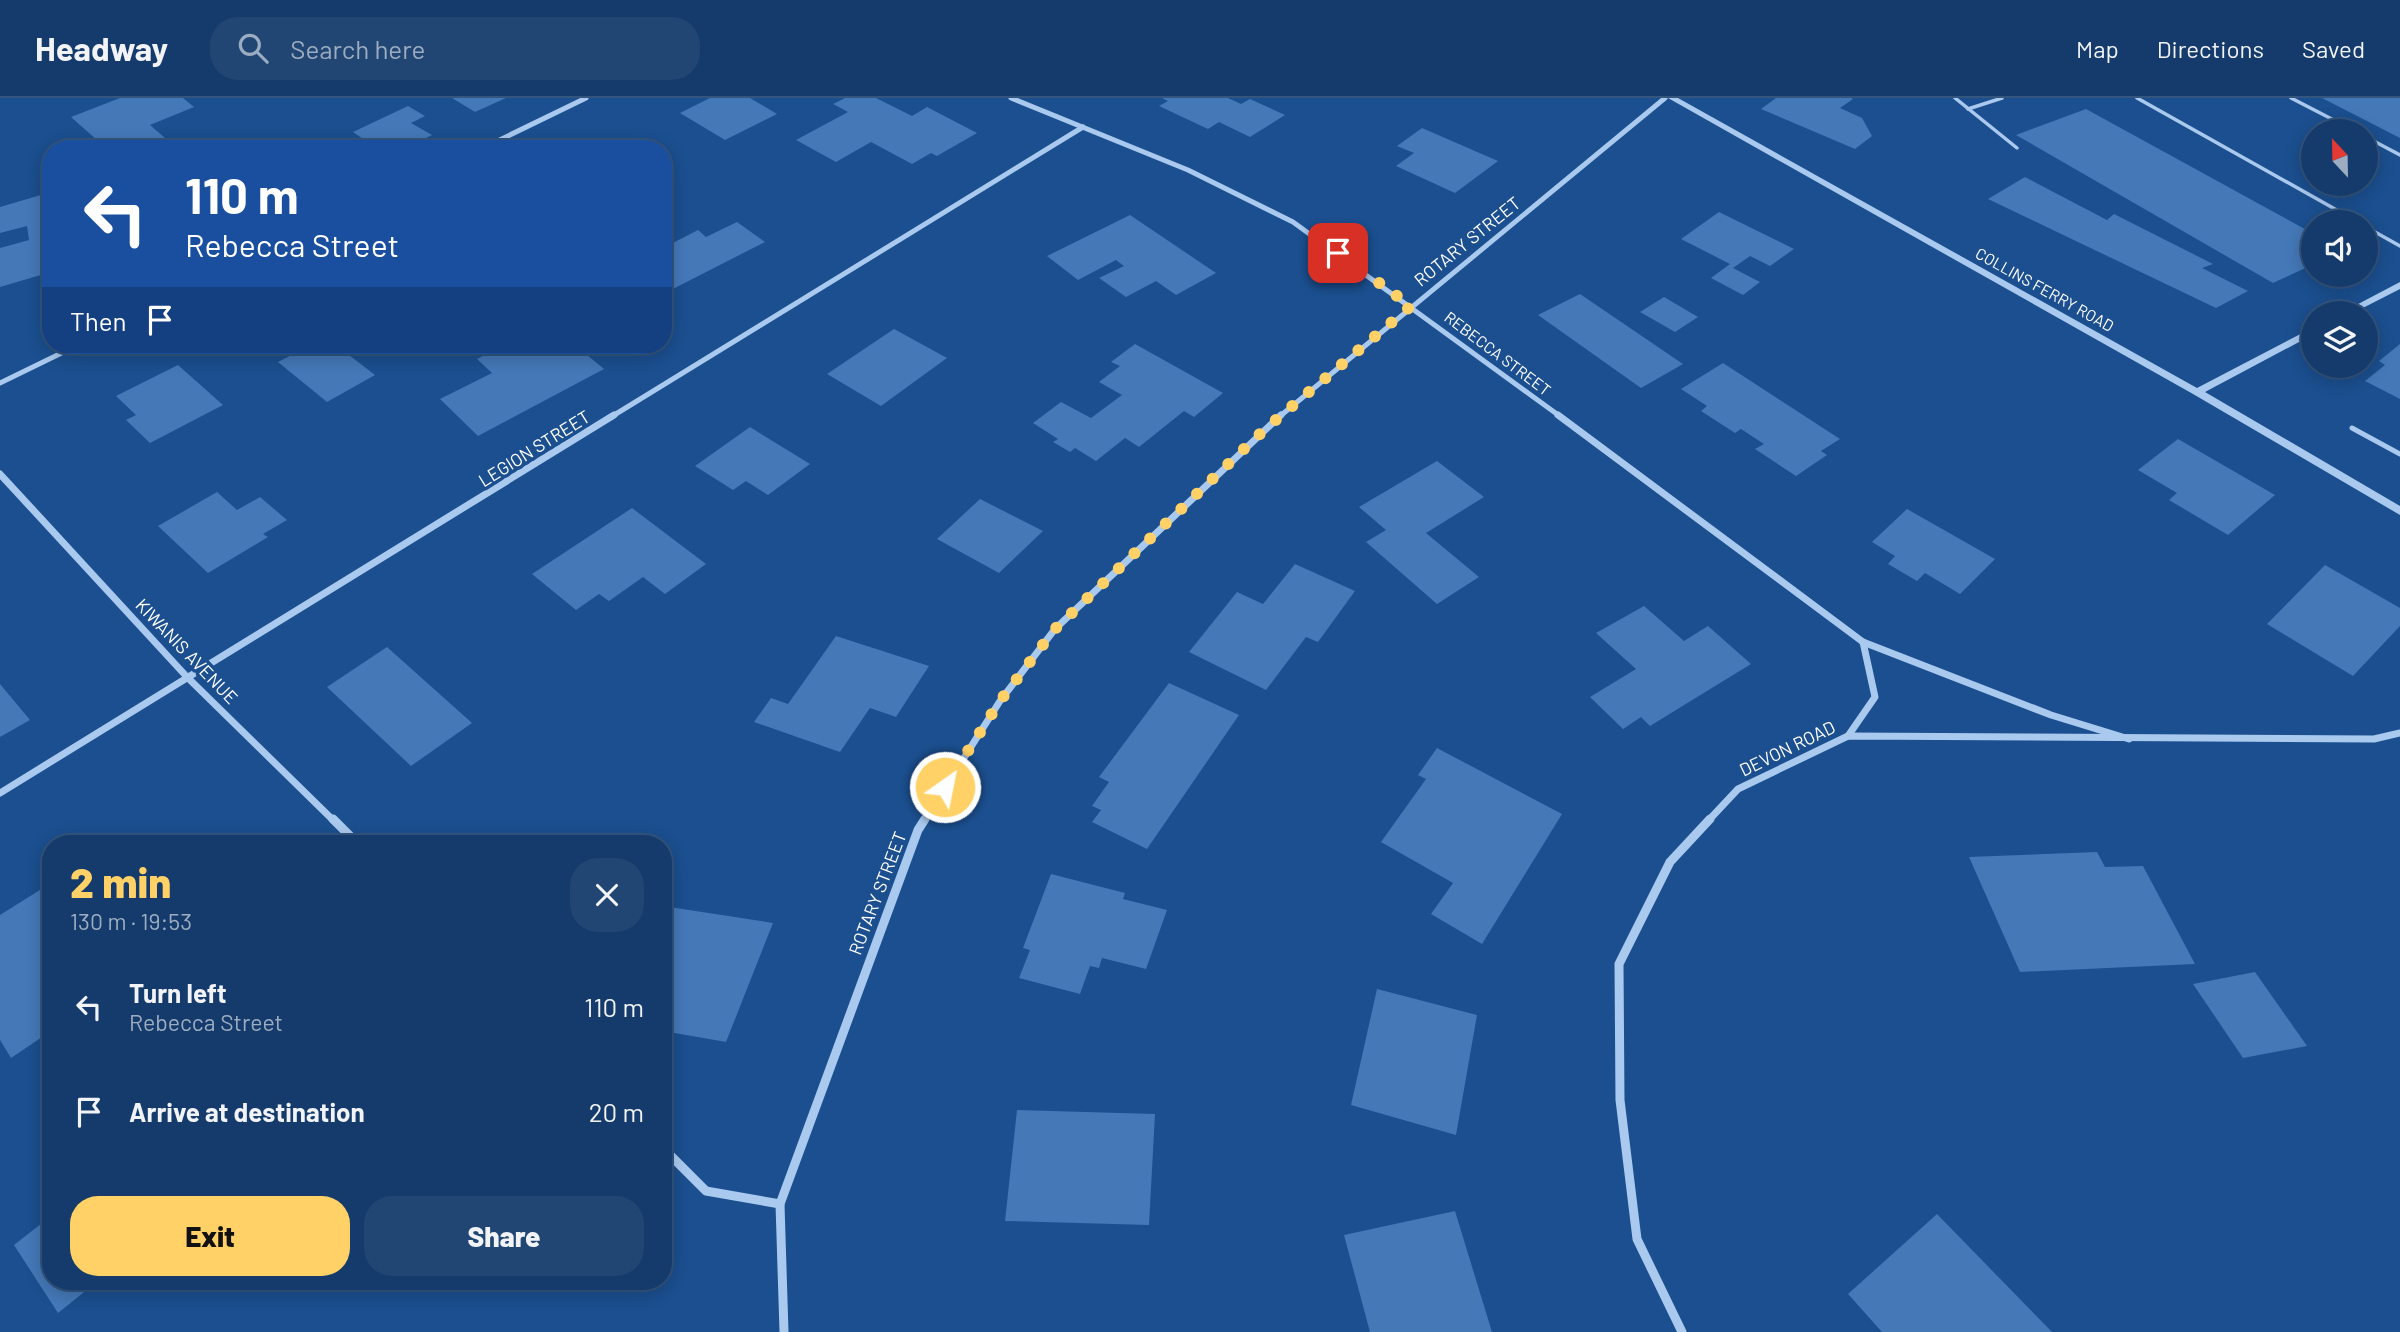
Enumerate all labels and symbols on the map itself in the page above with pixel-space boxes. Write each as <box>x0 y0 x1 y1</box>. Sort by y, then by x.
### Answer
north arrow <box>2301 119 2378 196</box>
street label: ROTARY STREET <box>1409 191 1525 291</box>
pin <box>1308 223 1368 283</box>
street label: COLLINS FERRY ROAD <box>1973 243 2117 335</box>
street label: REBECCA STREET <box>1441 307 1555 399</box>
street label: LEGION STREET <box>474 405 594 491</box>
street label: KIWANIS AVENUE <box>131 594 243 708</box>
street label: DEVON ROAD <box>1736 715 1838 781</box>
position arrow <box>908 750 982 824</box>
street label: ROTARY STREET <box>843 828 911 958</box>

